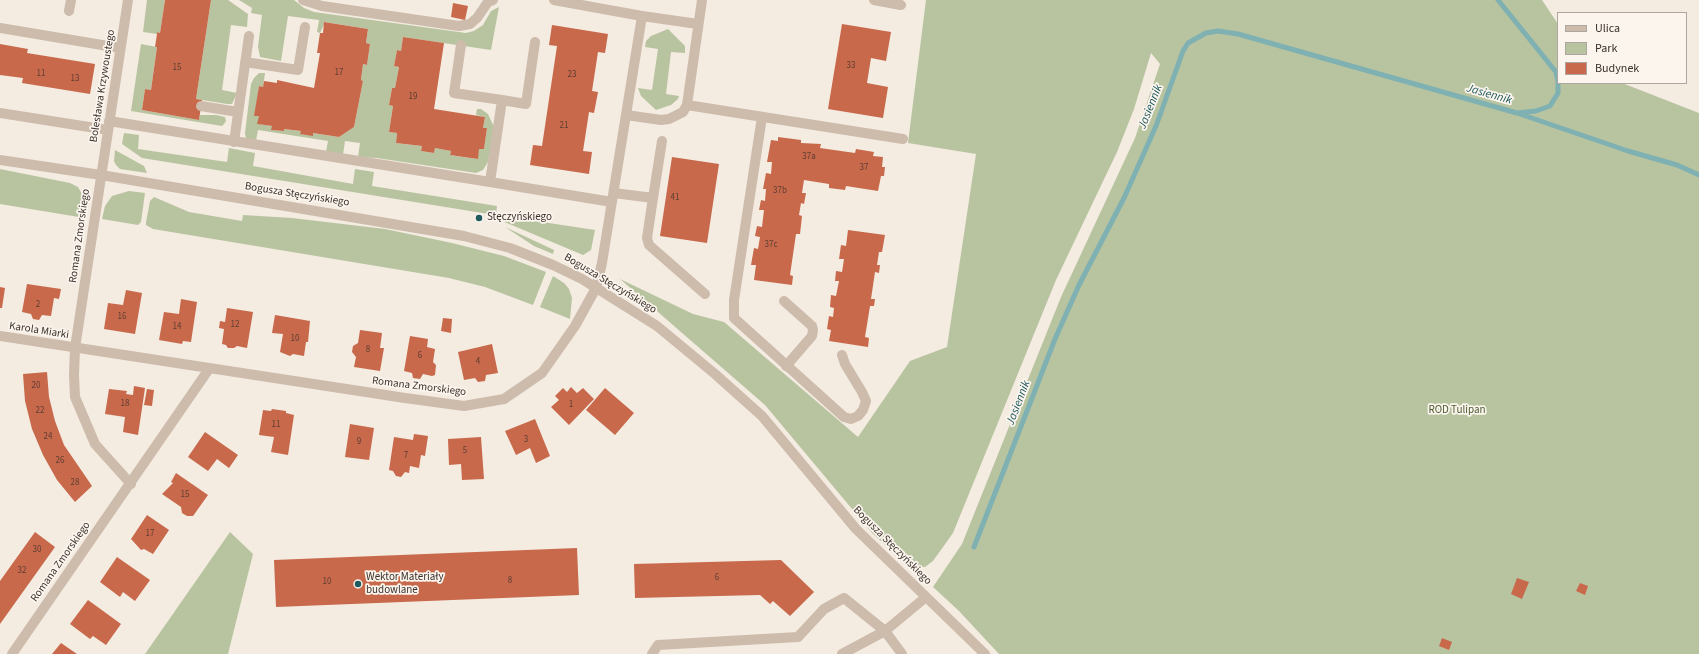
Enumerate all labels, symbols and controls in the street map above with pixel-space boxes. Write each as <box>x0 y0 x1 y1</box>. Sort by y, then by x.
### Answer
legend <box>1557 12 1687 84</box>
text: Ulica <box>1595 20 1620 37</box>
street label: Bolesława Krzywoustego <box>88 29 118 143</box>
text: Park <box>1595 40 1617 57</box>
text: Budynek <box>1595 60 1639 77</box>
house number: 33 <box>847 61 855 71</box>
house number: 15 <box>173 63 181 73</box>
house number: 17 <box>335 68 343 78</box>
house number: 11 <box>37 69 45 79</box>
house number: 23 <box>568 70 576 80</box>
house number: 13 <box>71 74 79 84</box>
water label: Jasiennik <box>1465 82 1513 108</box>
water label: Jasiennik <box>1136 83 1166 131</box>
house number: 19 <box>409 92 417 102</box>
house number: 21 <box>560 121 568 131</box>
house number: 37a <box>802 152 816 162</box>
house number: 37 <box>860 163 868 173</box>
street label: Bogusza Stęczyńskiego <box>244 180 350 210</box>
house number: 37b <box>773 186 787 196</box>
street label: Romana Zmorskiego <box>67 188 93 284</box>
house number: 41 <box>671 193 679 203</box>
place label: Stęczyńskiego <box>487 211 552 225</box>
marker: Stęczyńskiego <box>474 213 484 223</box>
house number: 37c <box>764 240 778 250</box>
street label: Bogusza Stęczyńskiego <box>561 251 659 317</box>
house number: 2 <box>36 300 40 310</box>
house number: 16 <box>118 312 126 322</box>
street label: Karola Miarki <box>8 320 70 342</box>
house number: 12 <box>231 320 239 330</box>
house number: 14 <box>173 322 181 332</box>
house number: 10 <box>291 334 299 344</box>
house number: 8 <box>366 345 370 355</box>
house number: 6 <box>418 351 422 361</box>
house number: 4 <box>476 357 480 367</box>
street label: Romana Zmorskiego <box>371 375 467 399</box>
water label: Jasiennik <box>1004 379 1034 427</box>
house number: 20 <box>32 381 40 391</box>
house number: 18 <box>121 399 129 409</box>
house number: 1 <box>569 400 573 410</box>
park label: ROD Tulipan <box>1429 404 1485 418</box>
house number: 22 <box>36 406 44 416</box>
house number: 11 <box>272 420 280 430</box>
house number: 24 <box>44 432 52 442</box>
house number: 3 <box>524 435 528 445</box>
house number: 9 <box>357 437 361 447</box>
house number: 5 <box>463 446 467 456</box>
house number: 7 <box>404 451 408 461</box>
house number: 26 <box>56 456 64 466</box>
house number: 28 <box>71 478 79 488</box>
house number: 15 <box>181 490 189 500</box>
street label: Bogusza Stęczyńskiego <box>850 504 934 588</box>
street label: Romana Zmorskiego <box>28 519 94 605</box>
house number: 17 <box>146 529 154 539</box>
house number: 30 <box>33 545 41 555</box>
house number: 32 <box>18 566 26 576</box>
place label: Wektor Materiały budowlane <box>366 571 444 597</box>
house number: 6 <box>715 573 719 583</box>
house number: 8 <box>508 576 512 586</box>
house number: 10 <box>323 577 331 587</box>
marker: Wektor Materiały budowlane <box>353 579 363 589</box>

